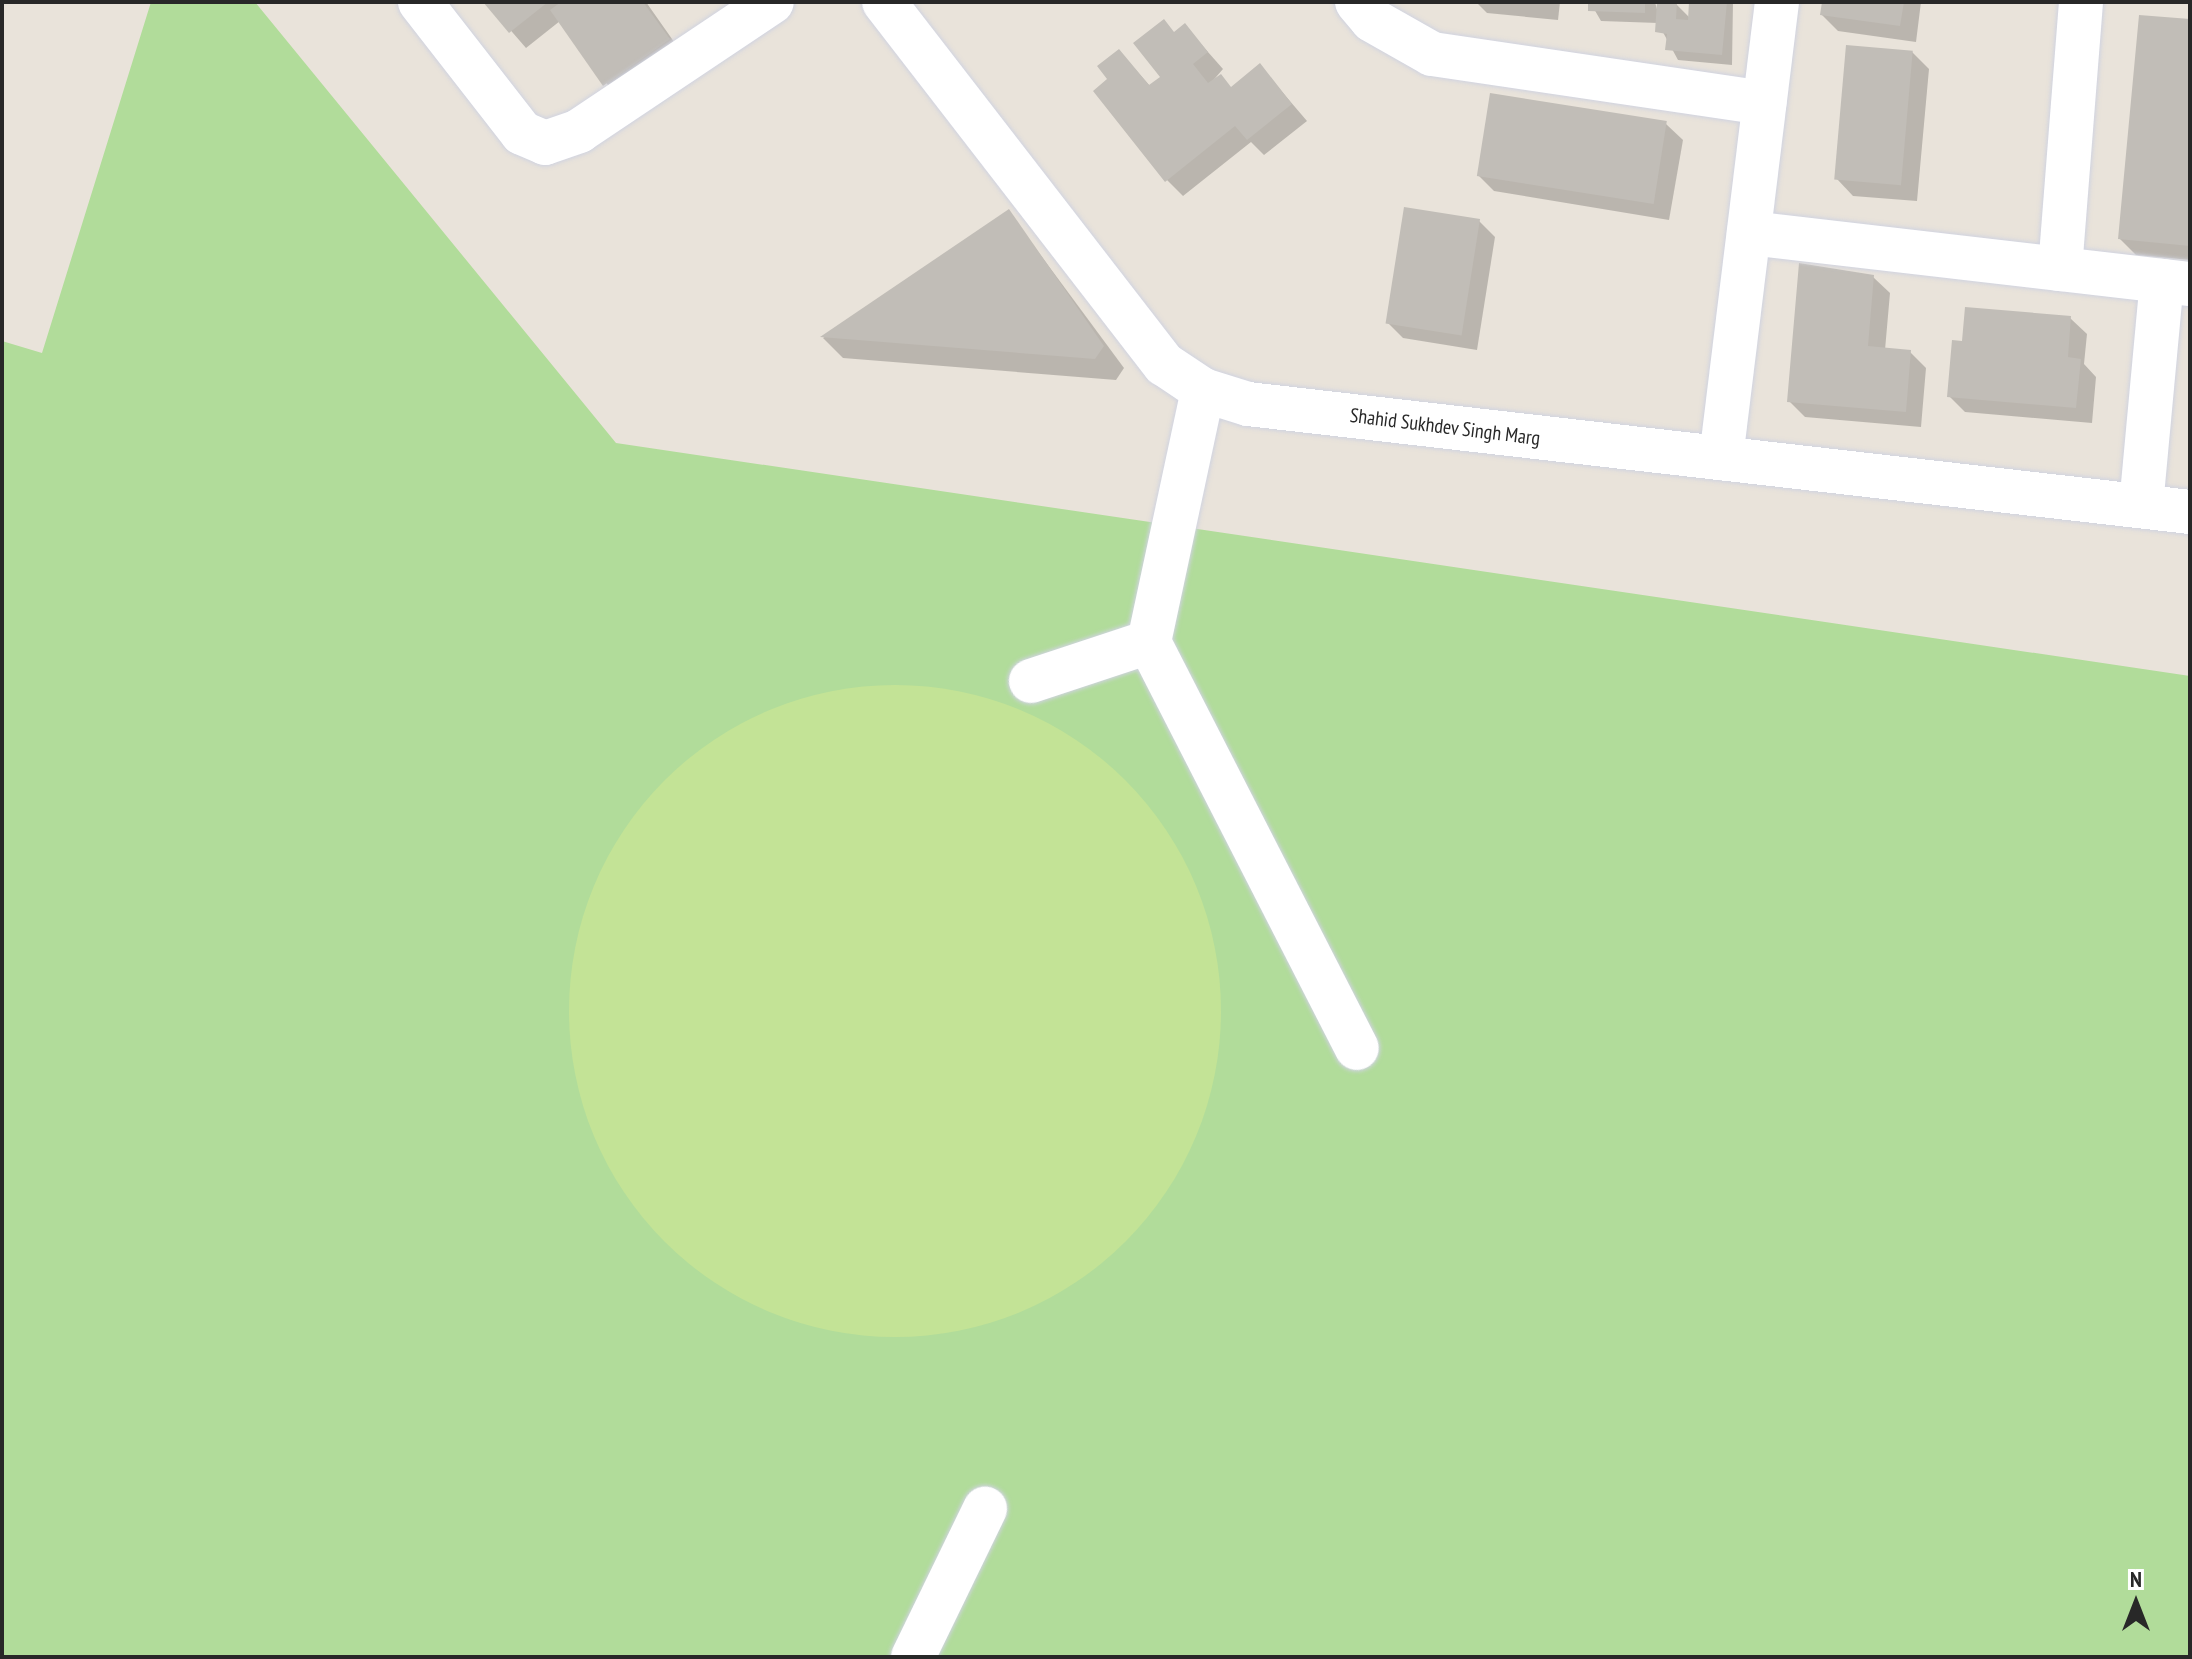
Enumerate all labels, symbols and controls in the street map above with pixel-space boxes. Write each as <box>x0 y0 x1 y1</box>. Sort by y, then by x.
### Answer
street label: Shahid Sukhdev Singh Marg <box>1348 403 1542 451</box>
north arrow <box>2096 1563 2176 1643</box>
text: N <box>2130 1565 2142 1593</box>

